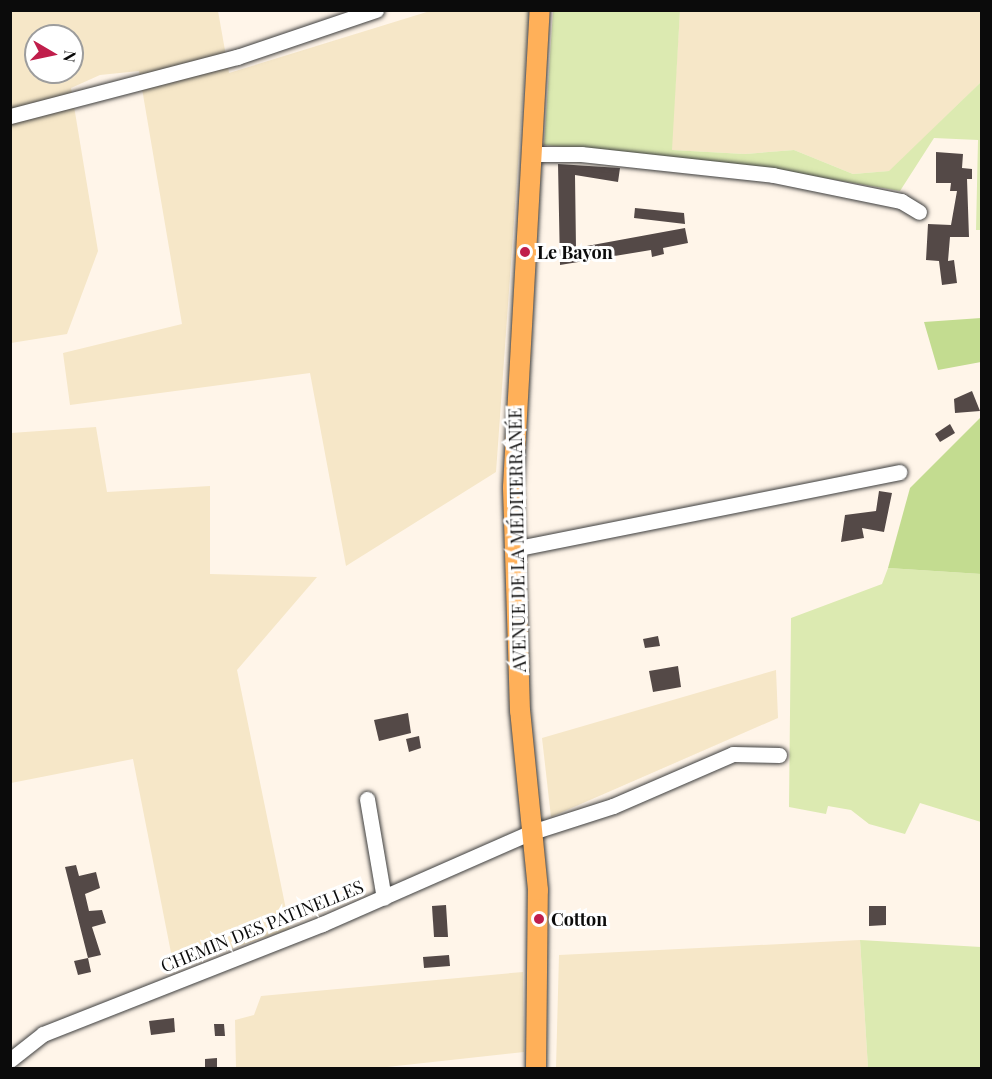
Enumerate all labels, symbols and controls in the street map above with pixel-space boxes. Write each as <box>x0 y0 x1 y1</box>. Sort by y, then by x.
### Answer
north arrow <box>24 24 84 84</box>
text: N <box>59 49 82 64</box>
place label: Le Bayon <box>537 241 613 263</box>
marker: Le Bayon <box>518 245 532 259</box>
street label: AVENUE DE LA MÉDITERRANÉE <box>504 408 530 672</box>
street label: CHEMIN DES PATINELLES <box>157 875 367 977</box>
place label: Cotton <box>551 908 607 930</box>
marker: Cotton <box>532 912 546 926</box>

